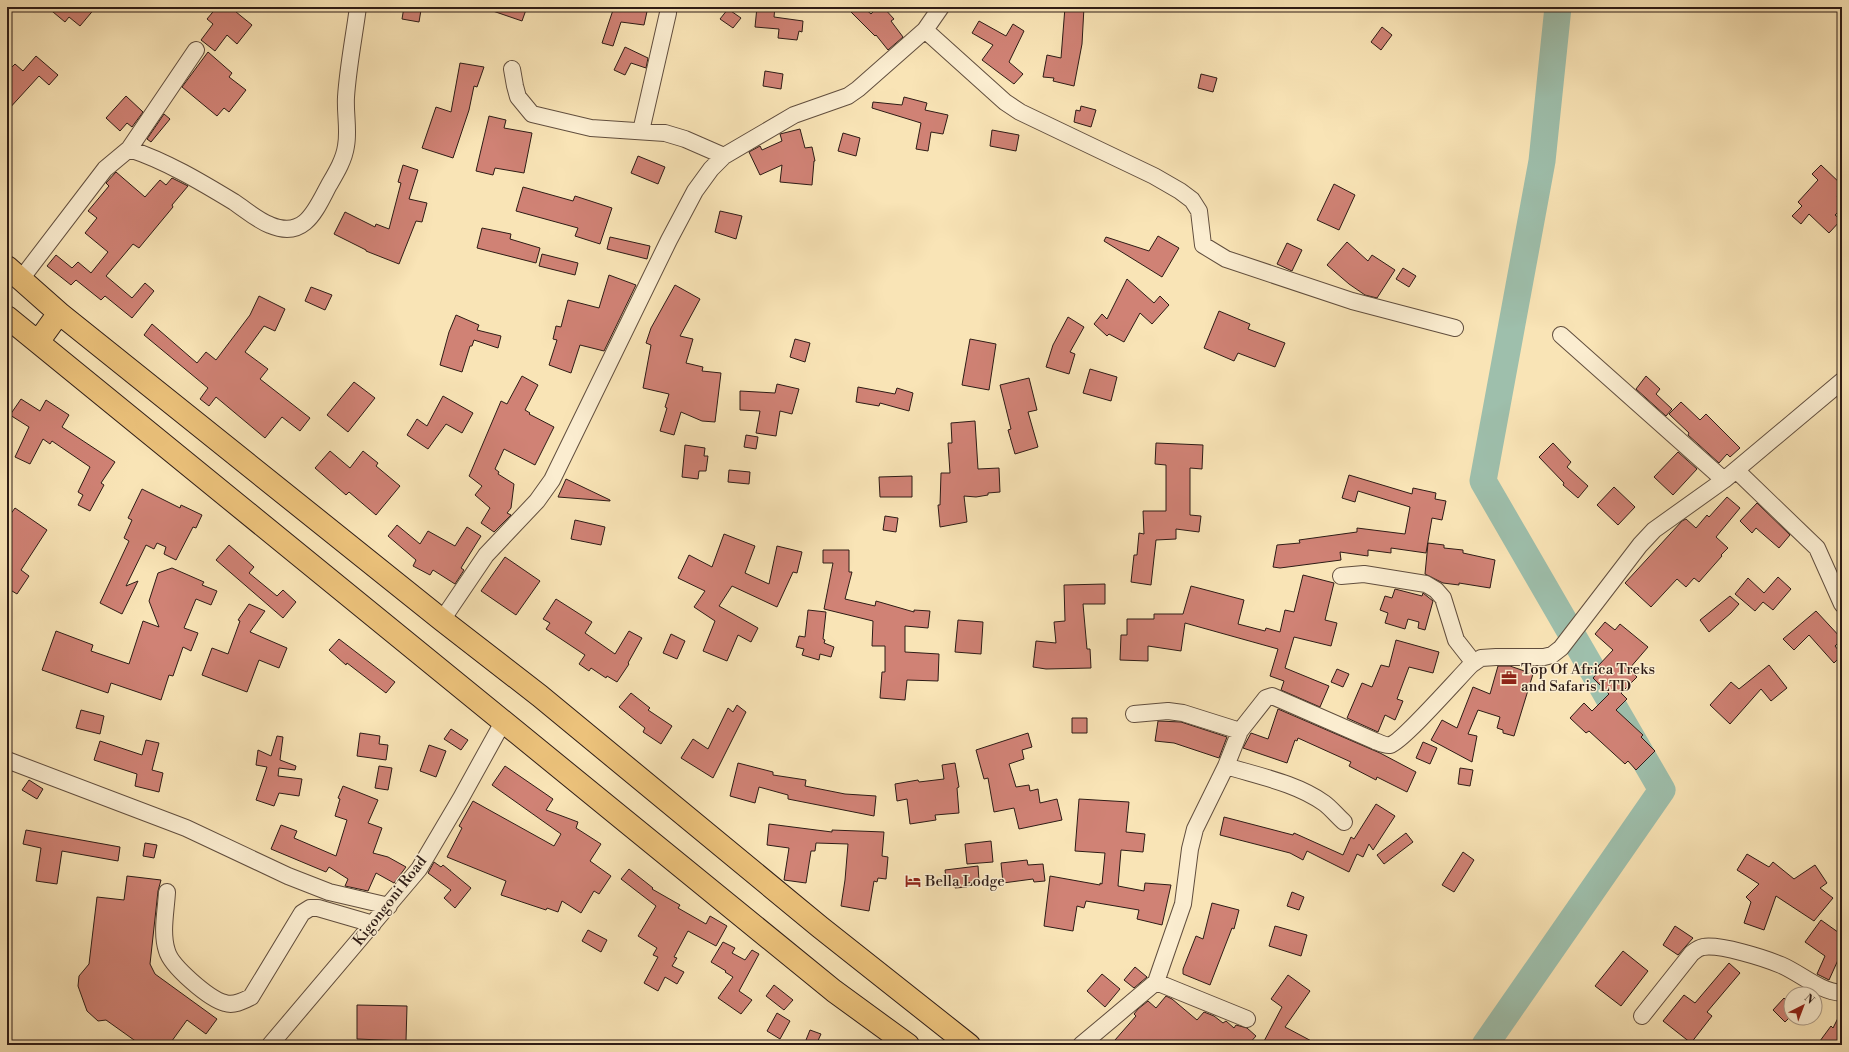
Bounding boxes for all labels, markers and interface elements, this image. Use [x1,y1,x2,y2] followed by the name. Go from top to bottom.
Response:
[1521,660,1655,696] place label: Top Of Africa Treks and Safaris LTD
[1500,669,1518,687] office icon: Top Of Africa Treks and Safaris LTD
[349,852,431,950] street label: Kigongoni Road
[904,872,922,890] hotel icon: Bella Lodge
[924,872,1005,891] place label: Bella Lodge
[1783,986,1823,1026] north arrow
[1801,991,1817,1008] text: N

